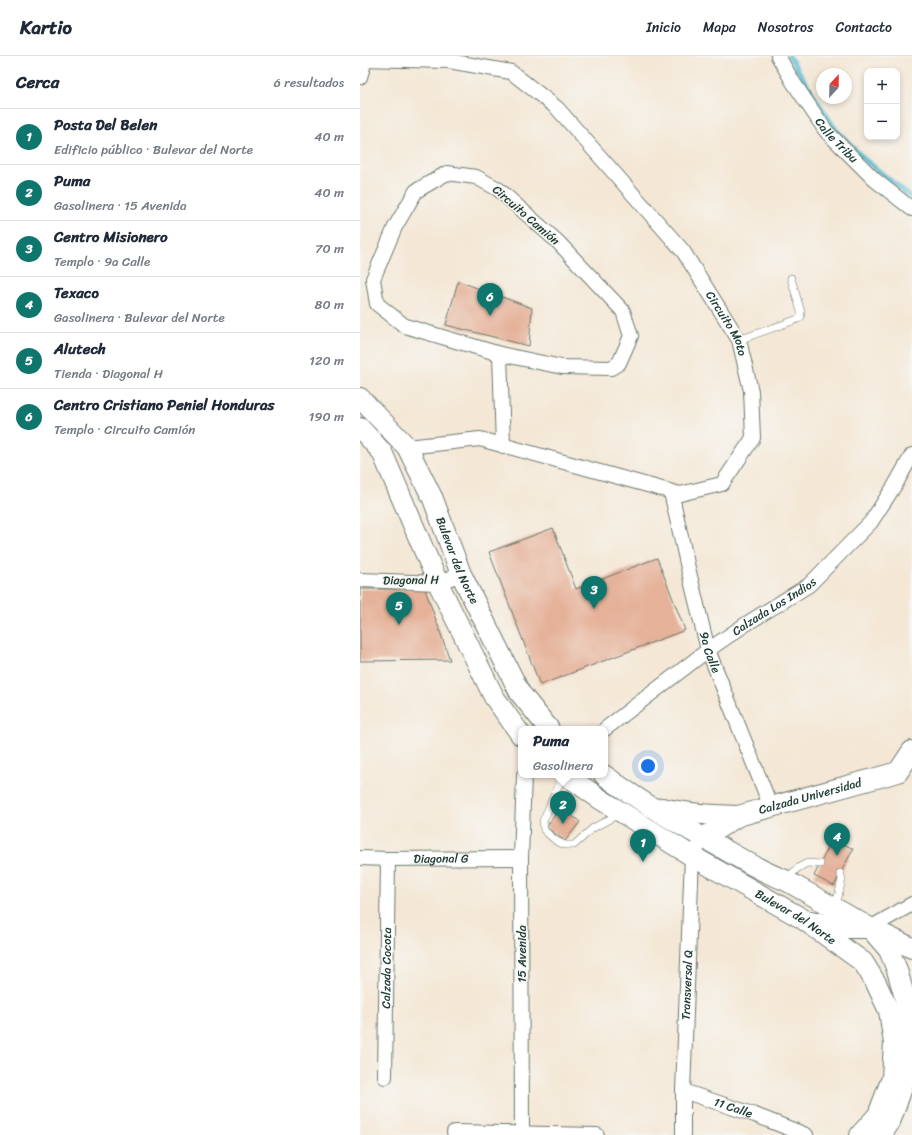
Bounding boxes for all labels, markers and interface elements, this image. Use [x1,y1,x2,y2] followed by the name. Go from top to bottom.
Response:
[20,11,72,44] text: Kartio
[646,15,681,40] text: Inicio
[703,15,736,40] text: Mapa
[758,15,813,40] text: Nosotros
[835,15,892,40] text: Contacto
[16,67,59,97] text: Cerca
[816,68,852,104] north arrow
[864,68,900,140] map controls
[864,68,900,104] button: +
[274,71,344,94] text: 6 resultados
[864,104,900,140] button: −
[54,112,157,138] text: Posta Del Belen
[809,113,864,169] street label: Calle Tribu
[26,125,32,148] text: 1
[314,125,344,148] text: 40 m
[54,138,253,161] text: Edificio público · Bulevar del Norte
[54,168,90,194] text: Puma
[487,179,565,251] street label: Circuito Camión
[25,181,33,204] text: 2
[314,181,344,204] text: 40 m
[54,194,186,217] text: Gasolinera · 15 Avenida
[54,224,168,250] text: Centro Misionero
[25,237,33,260] text: 3
[315,237,344,260] text: 70 m
[54,250,150,273] text: Templo · 9a Calle
[54,280,99,306] text: Texaco
[477,283,503,316] pin: 6
[700,286,753,358] street label: Circuito Moto
[25,293,33,316] text: 4
[315,293,344,316] text: 80 m
[54,306,225,329] text: Gasolinera · Bulevar del Norte
[54,336,106,362] text: Alutech
[25,349,33,372] text: 5
[309,349,344,372] text: 120 m
[54,362,163,385] text: Tienda · Diagonal H
[54,392,274,418] text: Centro Cristiano Peniel Honduras
[25,405,33,428] text: 6
[309,405,344,428] text: 190 m
[54,418,195,441] text: Templo · Circuito Camión
[430,514,485,608] street label: Bulevar del Norte
[383,569,440,591] street label: Diagonal H
[727,572,822,642] street label: Calzada Los Indios
[581,576,607,609] pin: 3
[386,592,412,625] pin: 5
[693,629,727,677] street label: 9a Calle
[518,726,608,778] popup
[533,728,569,754] text: Puma
[533,754,593,777] text: Gasolinera
[638,756,658,776] your location
[756,771,865,821] street label: Calzada Universidad
[550,791,576,824] pin: 2
[824,823,850,856] pin: 4
[630,829,656,862] pin: 1
[413,847,469,870] street label: Diagonal G
[751,883,841,951] street label: Bulevar del Norte
[511,925,533,983] street label: 15 Avenida
[375,927,398,1009] street label: Calzada Cocota
[675,950,699,1020] street label: Transversal Q
[711,1091,756,1125] street label: 11 Calle

